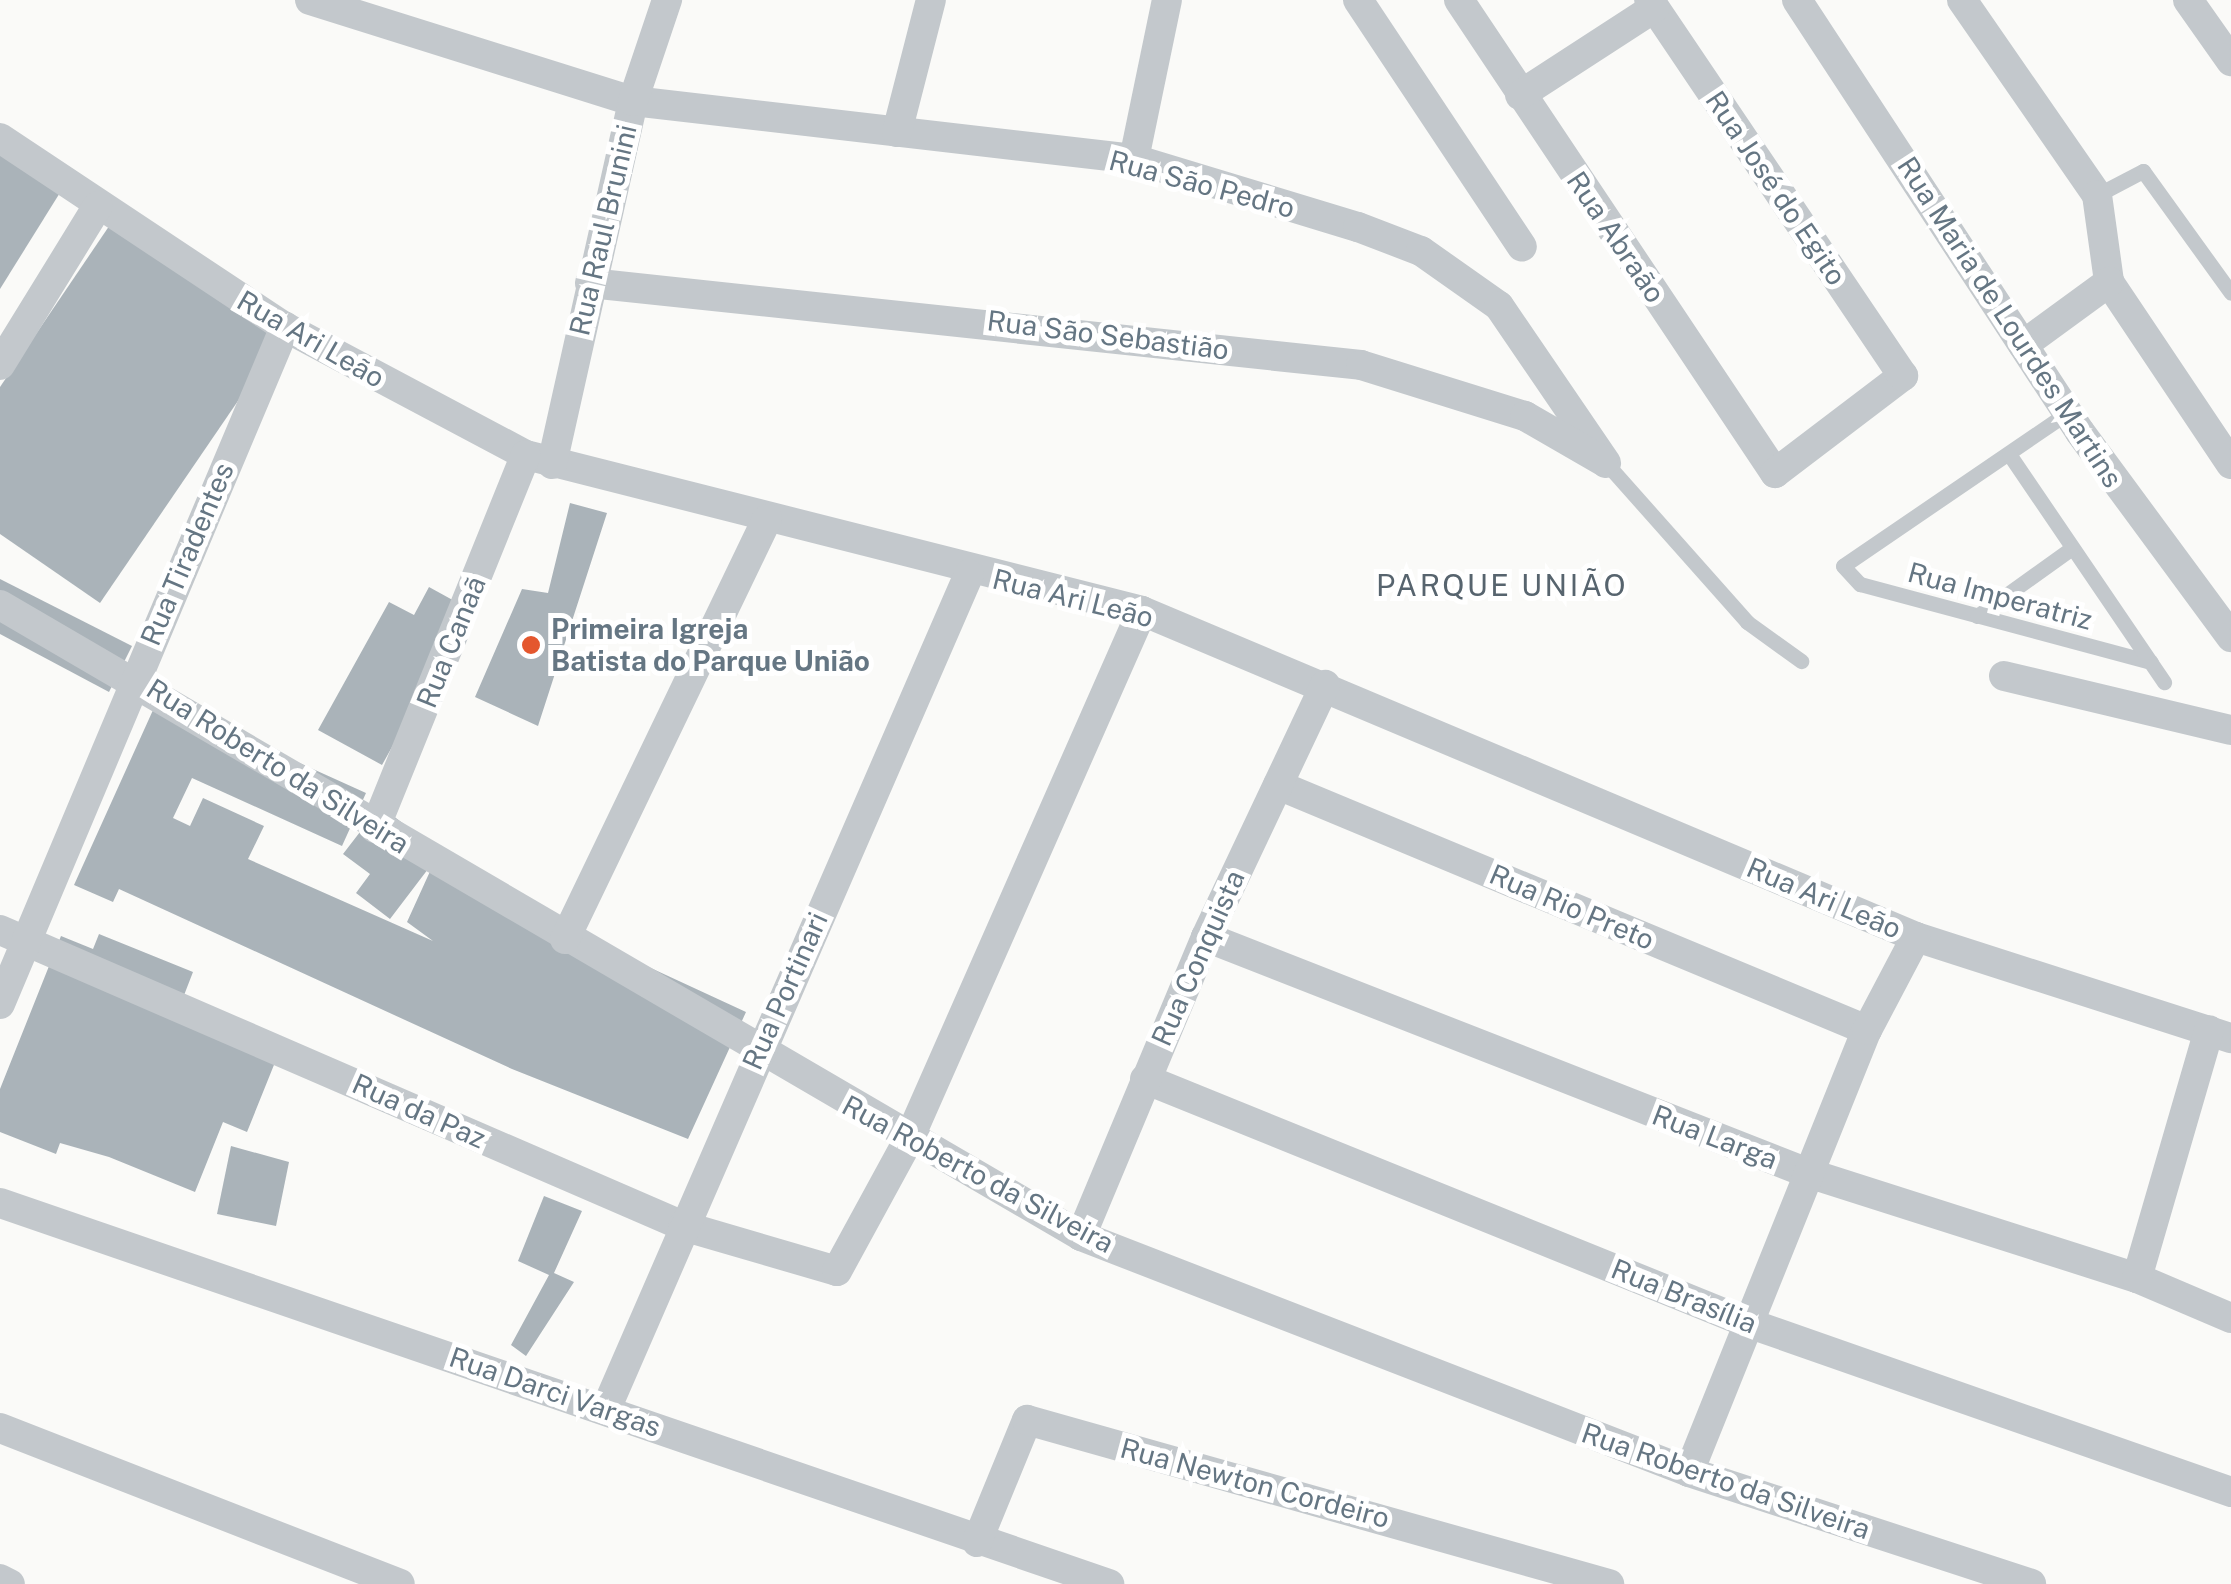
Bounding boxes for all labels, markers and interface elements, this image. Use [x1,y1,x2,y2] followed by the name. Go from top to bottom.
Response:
[1698,84,1854,292] street label: Rua José do Egito
[562,121,644,339] street label: Rua Raul Brunini
[1105,143,1299,225] street label: Rua São Pedro
[1890,150,2130,494] street label: Rua Maria de Lourdes Martins
[1560,165,1672,309] street label: Rua Abraão
[231,283,391,395] street label: Rua Ari Leão
[985,303,1231,367] street label: Rua São Sebastião
[133,457,241,651] street label: Rua Tiradentes
[1904,555,2096,637] street label: Rua Imperatriz
[989,562,1157,634] street label: Rua Ari Leão
[1376,567,1628,603] district label: PARQUE UNIÃO
[409,571,493,713] street label: Rua Canaã
[551,612,870,678] place label: Primeira Igreja Batista do Parque União
[520,634,542,656] marker: Primeira Igreja Batista do Parque União
[140,671,416,861] street label: Rua Roberto da Silveira
[1742,850,1906,946] street label: Rua Ari Leão
[1485,857,1659,957] street label: Rua Rio Preto
[1144,865,1252,1051] street label: Rua Conquista
[735,907,835,1075] street label: Rua Portinari
[347,1067,491,1155] street label: Rua da Paz
[836,1088,1120,1260] street label: Rua Roberto da Silveira
[1648,1098,1782,1176] street label: Rua Larga
[1606,1252,1762,1340] street label: Rua Brasília
[445,1340,665,1444] street label: Rua Darci Vargas
[1577,1416,1875,1546] street label: Rua Roberto da Silveira
[1117,1431,1393,1535] street label: Rua Newton Cordeiro

